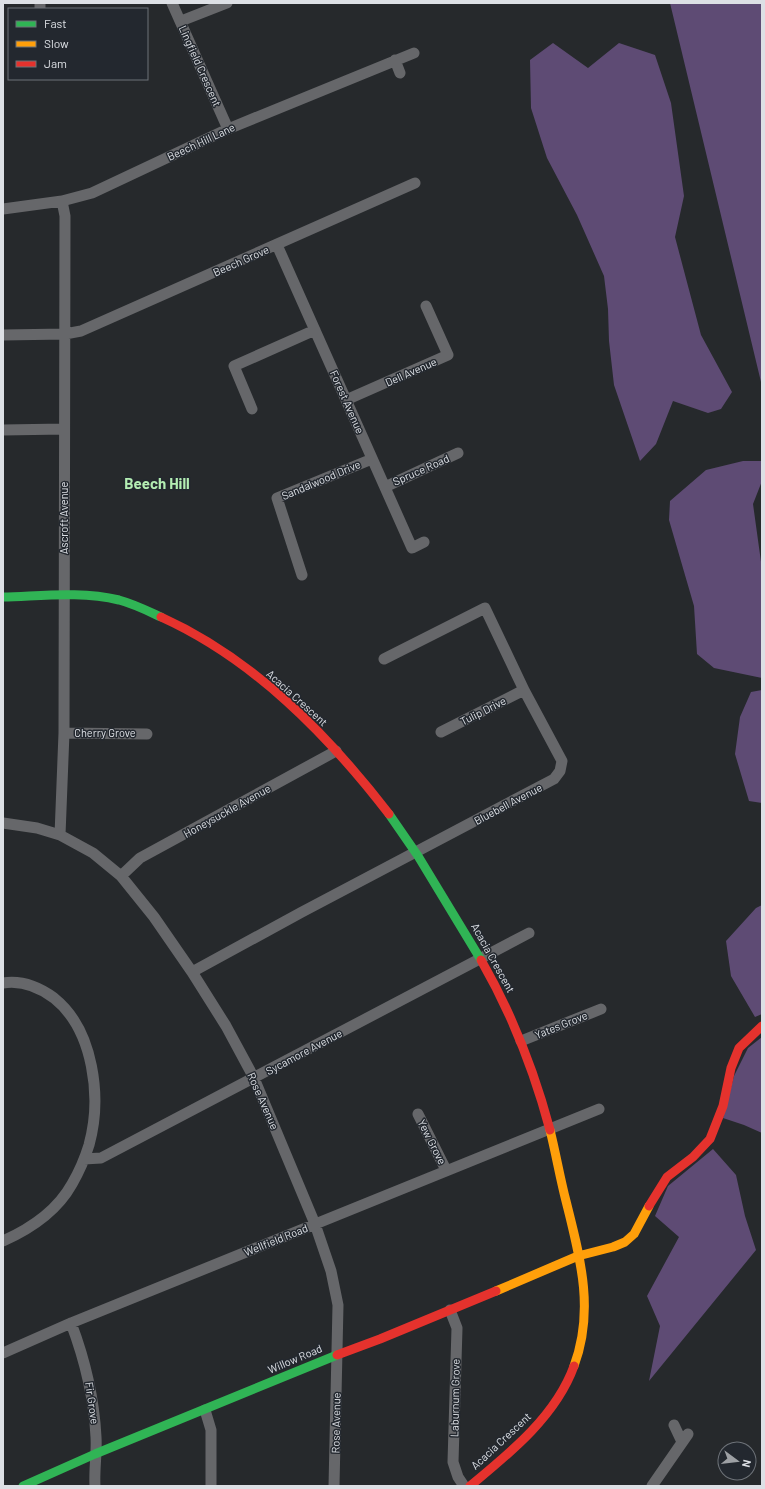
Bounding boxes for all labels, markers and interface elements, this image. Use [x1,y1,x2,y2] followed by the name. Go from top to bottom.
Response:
[8,8,148,80] legend
[44,16,67,30] text: Fast
[177,23,224,108] street label: Lingfield Crescent
[44,36,69,50] text: Slow
[44,56,67,70] text: Jam
[165,120,237,163] street label: Beech Hill Lane
[211,242,271,279] street label: Beech Grove
[383,354,439,389] street label: Dell Avenue
[328,368,367,436] street label: Forest Avenue
[391,451,451,488] street label: Spruce Road
[279,457,362,502] street label: Sandalwood Drive
[124,474,190,492] district label: Beech Hill
[57,482,70,554] street label: Ascroft Avenue
[264,667,330,728] street label: Acacia Crescent
[458,693,508,728] street label: Tulip Drive
[74,726,136,739] street label: Cherry Grove
[472,780,544,827] street label: Bluebell Avenue
[181,781,273,840] street label: Honeysuckle Avenue
[469,921,518,995] street label: Acacia Crescent
[533,1008,589,1041] street label: Yates Grove
[263,1026,344,1077] street label: Sycamore Avenue
[245,1070,282,1131] street label: Rose Avenue
[416,1117,449,1167] street label: Yew Grove
[242,1221,310,1258] street label: Wellfield Road
[266,1341,324,1376] street label: Willow Road
[447,1359,462,1437] street label: Laburnum Grove
[83,1381,102,1425] street label: Fir Grove
[328,1392,343,1454] street label: Rose Avenue
[468,1409,533,1472] street label: Acacia Crescent
[717,1441,757,1481] north arrow
[740,1458,754,1469] text: N

